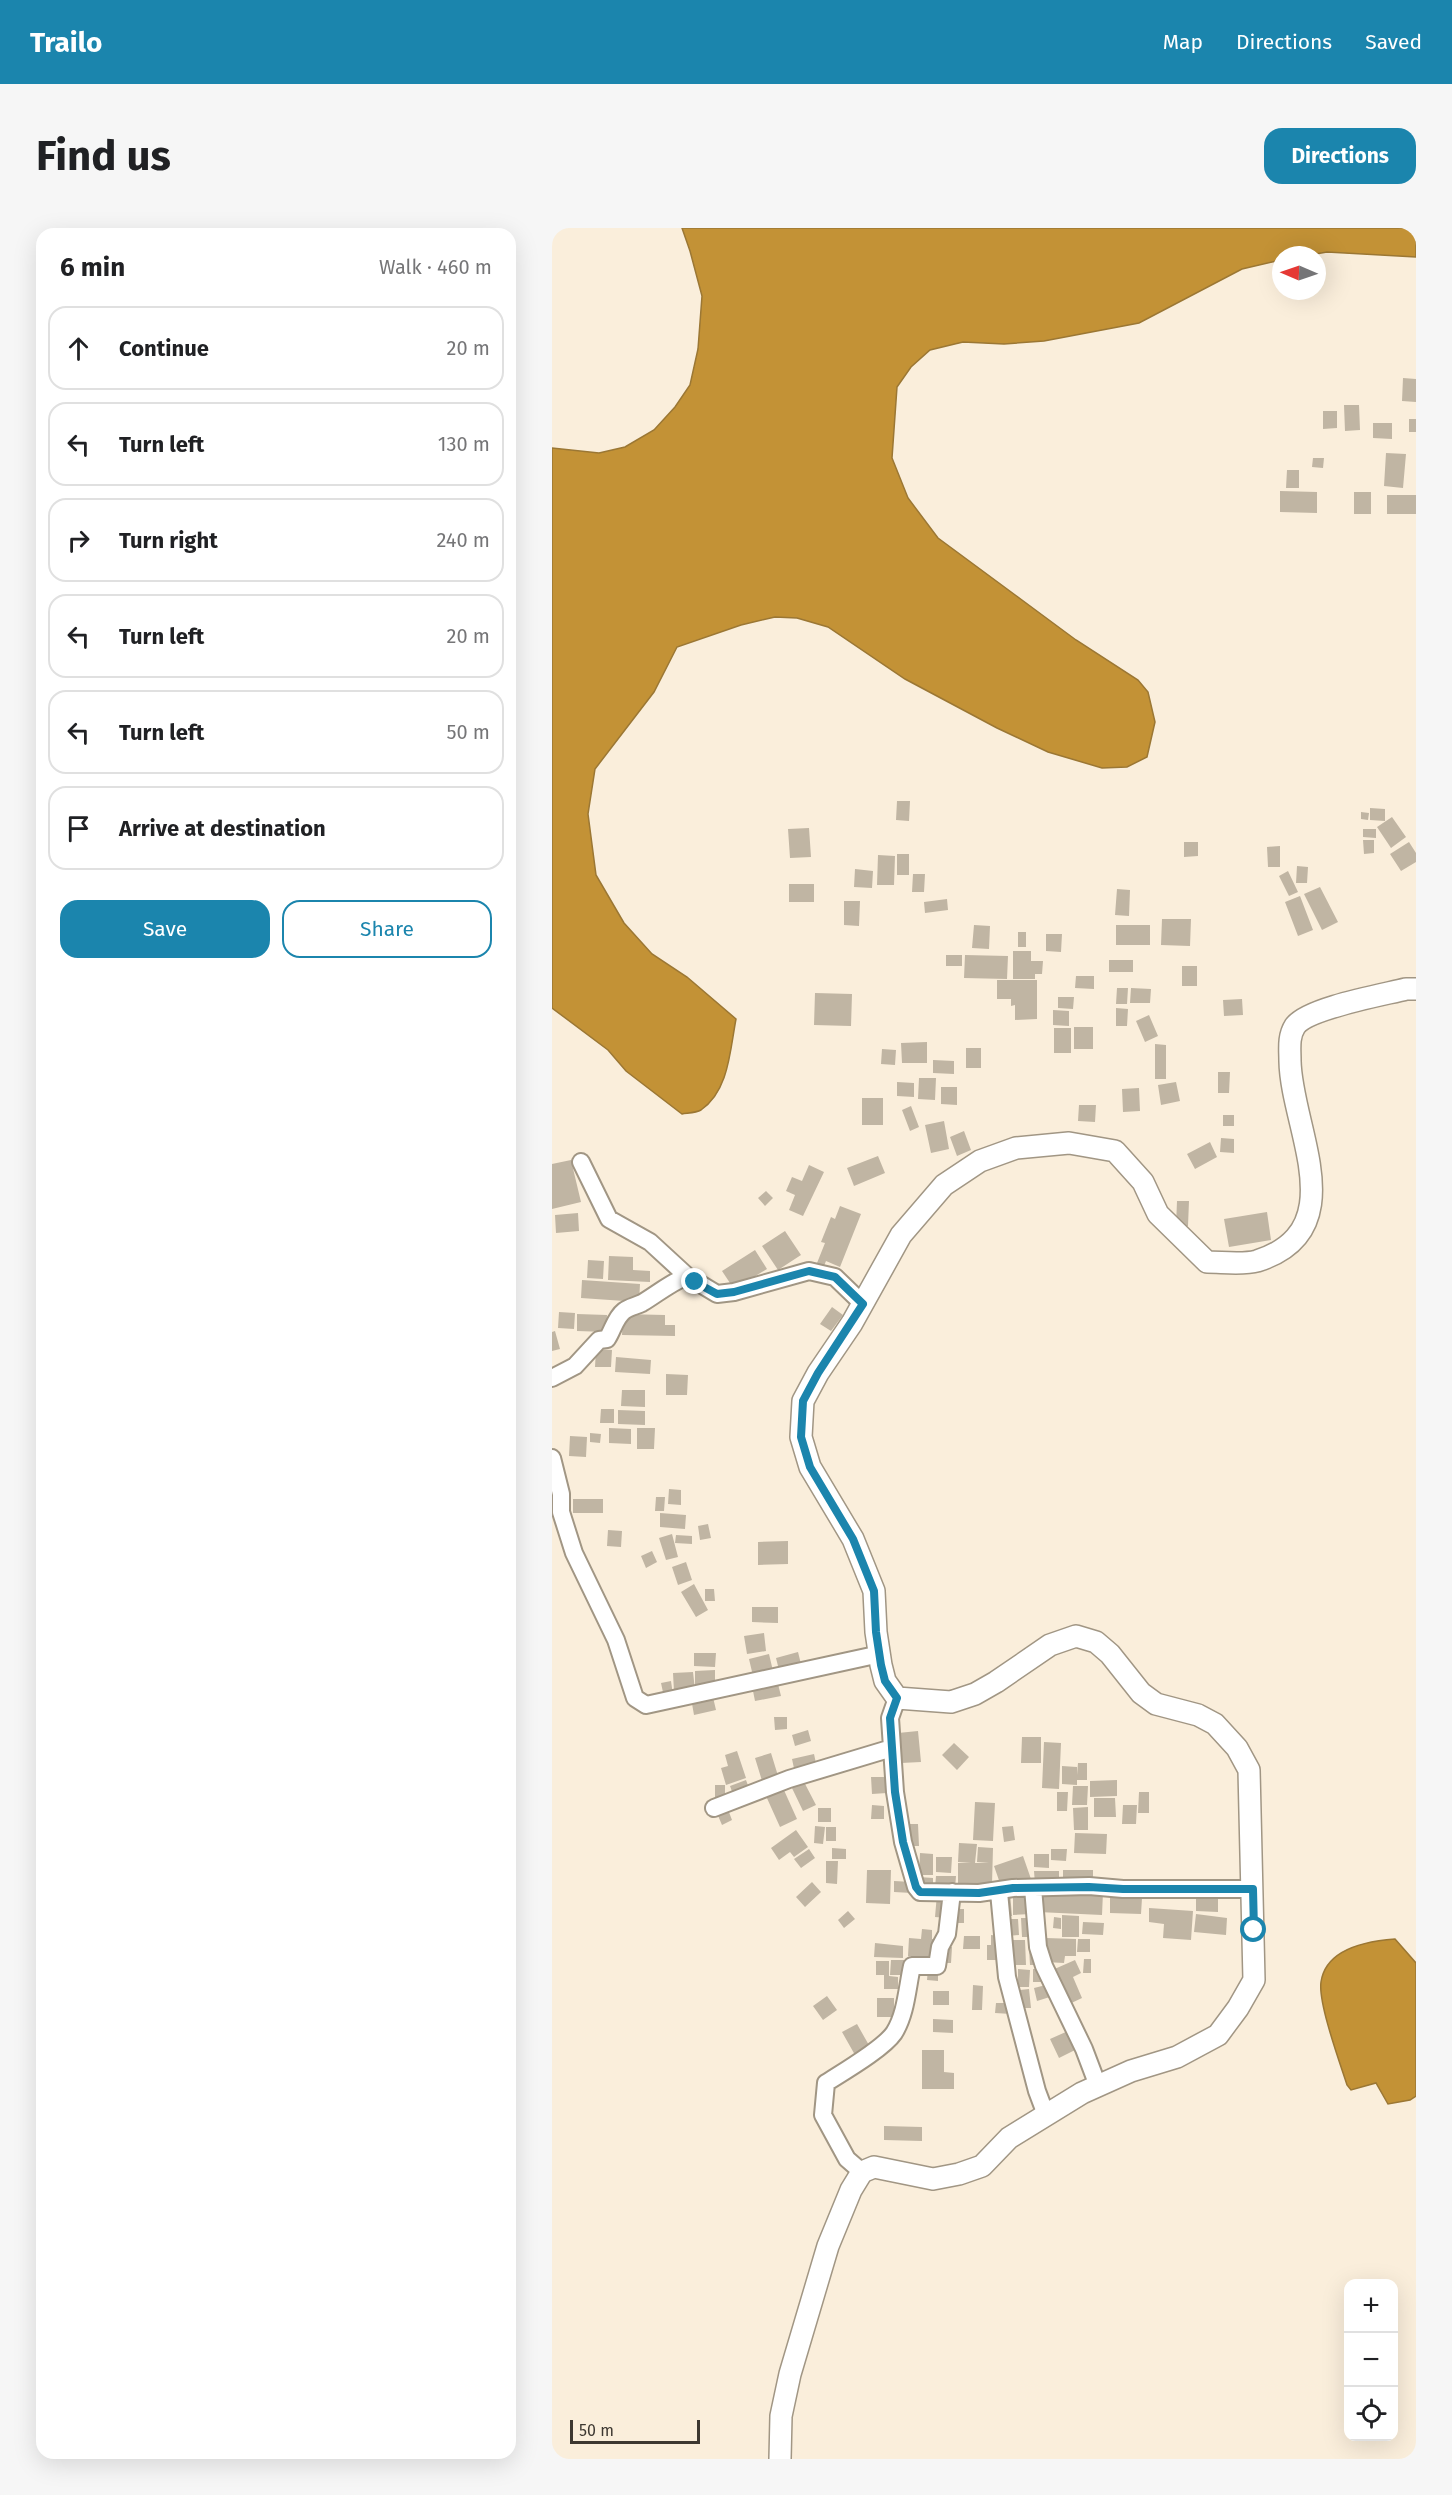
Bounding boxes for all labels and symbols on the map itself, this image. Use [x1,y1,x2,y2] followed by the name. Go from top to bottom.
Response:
[1272,246,1326,300] north arrow
[681,1268,707,1294] route end
[1240,1916,1266,1942] route start
[570,2417,700,2444] scale bar

